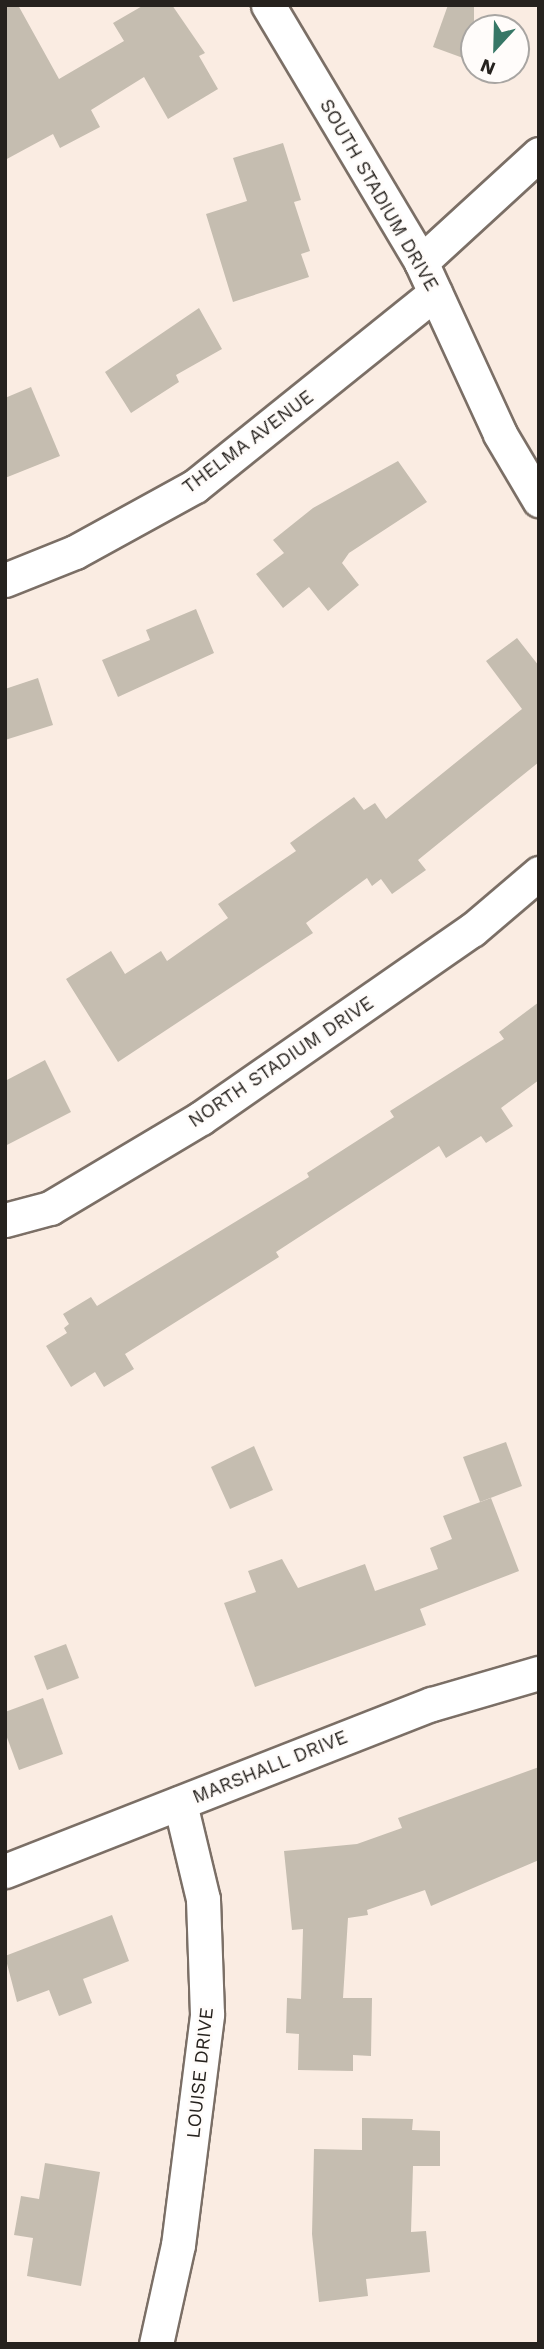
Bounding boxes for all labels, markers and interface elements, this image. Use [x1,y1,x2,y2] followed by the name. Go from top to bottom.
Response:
[460,14,530,84] north arrow
[477,54,499,80] text: N
[315,95,443,295] street label: SOUTH STADIUM DRIVE
[177,385,319,499] street label: THELMA AVENUE
[184,992,378,1132] street label: NORTH STADIUM DRIVE
[189,1725,351,1809] street label: MARSHALL DRIVE
[182,2006,218,2140] street label: LOUISE DRIVE

